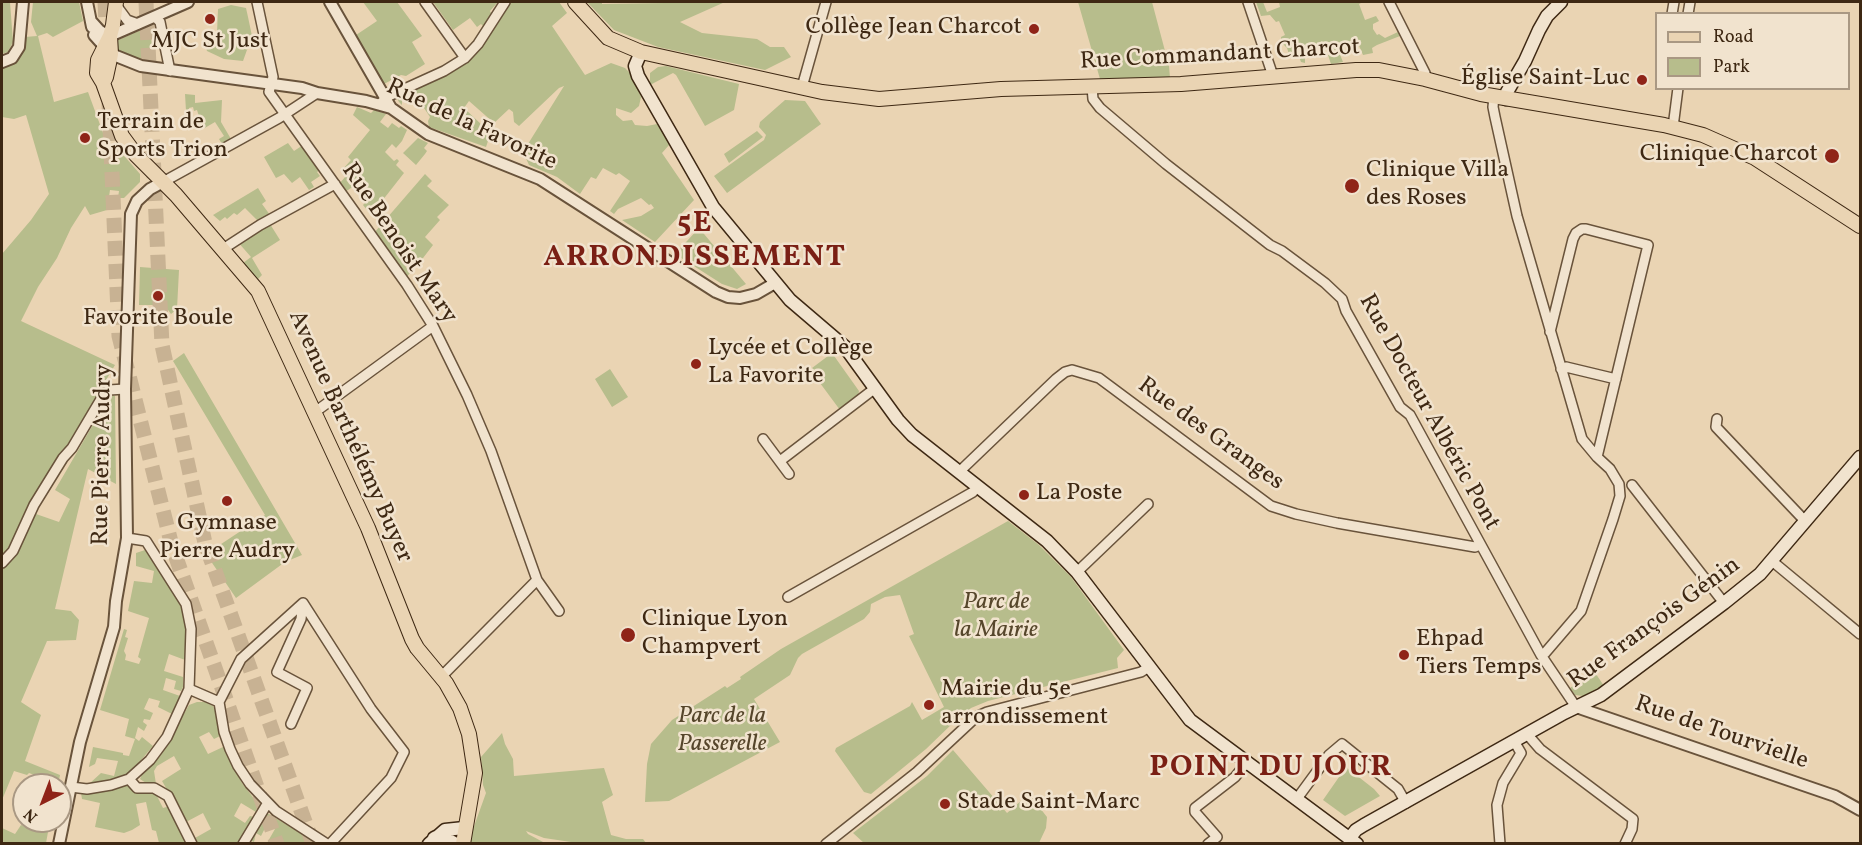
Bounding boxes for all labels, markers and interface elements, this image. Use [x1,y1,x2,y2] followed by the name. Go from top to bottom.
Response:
[203,12,217,26] marker: MJC St Just
[1655,12,1850,90] legend
[805,15,1022,43] place label: Collège Jean Charcot
[1027,22,1041,36] marker: Collège Jean Charcot
[1713,25,1754,50] text: Road
[151,29,269,57] place label: MJC St Just
[1079,34,1361,78] street label: Rue Commandant Charcot
[1713,55,1750,80] text: Park
[1461,66,1630,94] place label: Église Saint-Luc
[1635,73,1649,87] marker: Église Saint-Luc
[381,74,561,178] street label: Rue de la Favorite
[97,110,228,166] place label: Terrain de Sports Trion
[78,131,92,145] marker: Terrain de Sports Trion
[1640,142,1818,170] place label: Clinique Charcot
[1823,147,1841,165] marker: Clinique Charcot
[334,158,462,330] street label: Rue Benoist Mary
[1366,158,1509,214] place label: Clinique Villa des Roses
[1343,177,1361,195] marker: Clinique Villa des Roses
[543,207,847,278] district label: 5E ARRONDISSEMENT
[151,289,165,303] marker: Favorite Boule
[1351,290,1505,536] street label: Rue Docteur Albéric Pont
[83,306,233,334] place label: Favorite Boule
[280,306,418,568] street label: Avenue Barthélémy Buyer
[708,336,873,392] place label: Lycée et Collège La Favorite
[689,357,703,371] marker: Lycée et Collège La Favorite
[88,364,120,546] street label: Rue Pierre Audry
[1131,372,1289,498] street label: Rue des Granges
[1036,481,1122,509] place label: La Poste
[1017,488,1031,502] marker: La Poste
[220,494,234,508] marker: Gymnase Pierre Audry
[159,511,295,567] place label: Gymnase Pierre Audry
[1563,552,1747,696] street label: Rue François Génin
[954,590,1038,646] park label: Parc de la Mairie
[642,607,788,663] place label: Clinique Lyon Champvert
[619,626,637,644] marker: Clinique Lyon Champvert
[1416,627,1542,683] place label: Ehpad Tiers Temps
[1397,648,1411,662] marker: Ehpad Tiers Temps
[941,677,1108,733] place label: Mairie du 5e arrondissement
[1630,691,1812,777] street label: Rue de Tourvielle
[922,698,936,712] marker: Mairie du 5e arrondissement
[678,704,766,760] park label: Parc de la Passerelle
[1149,751,1393,787] district label: POINT DU JOUR
[12,773,72,833] north arrow
[957,790,1140,818] place label: Stade Saint-Marc
[938,797,952,811] marker: Stade Saint-Marc
[20,803,43,827] text: N

